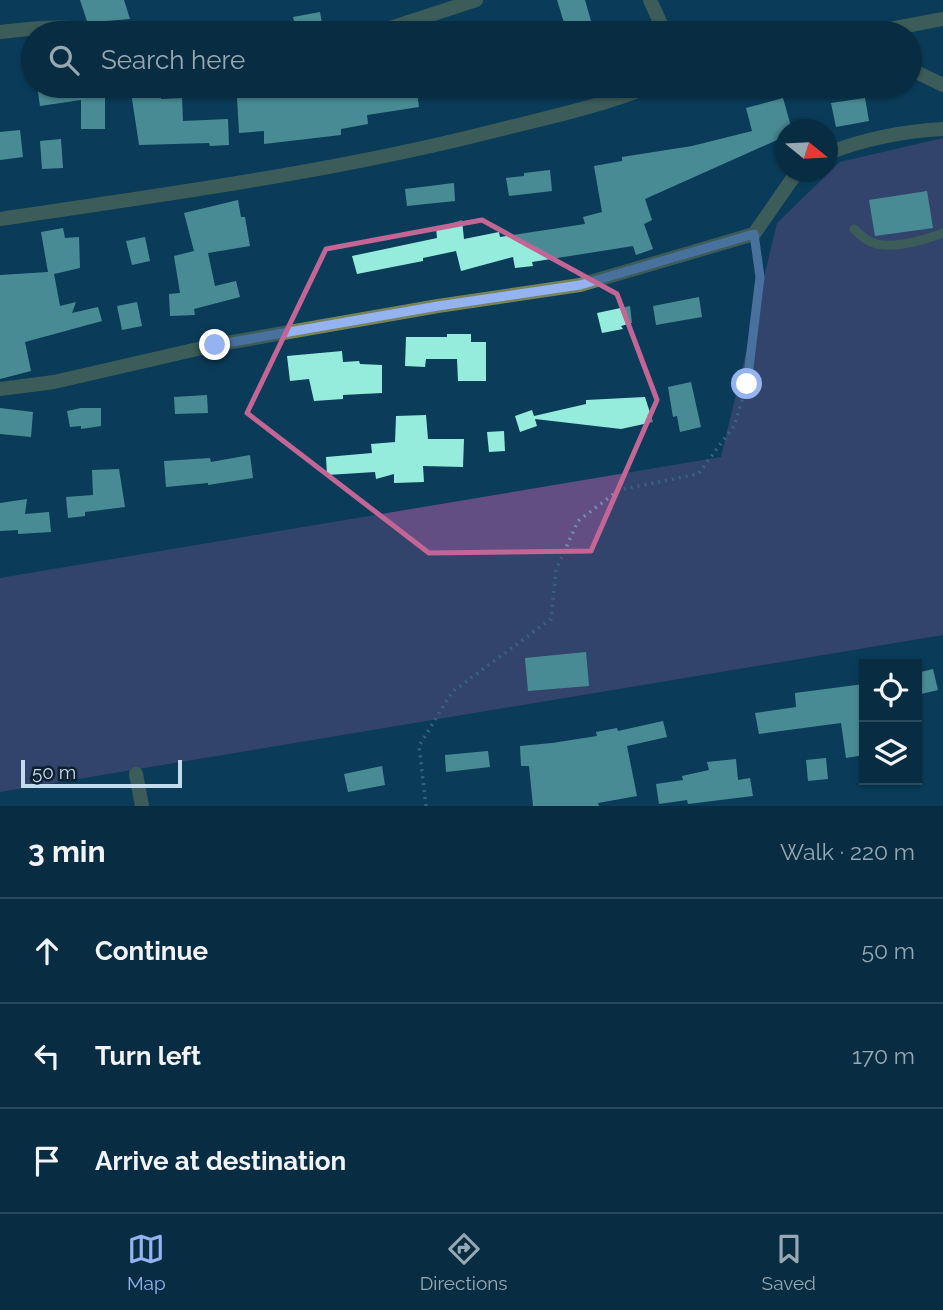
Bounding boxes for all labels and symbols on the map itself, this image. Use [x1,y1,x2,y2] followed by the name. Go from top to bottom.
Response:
[775,119,838,182] north arrow
[199,329,230,360] route end
[731,368,762,399] route start
[21,757,182,789] scale bar

